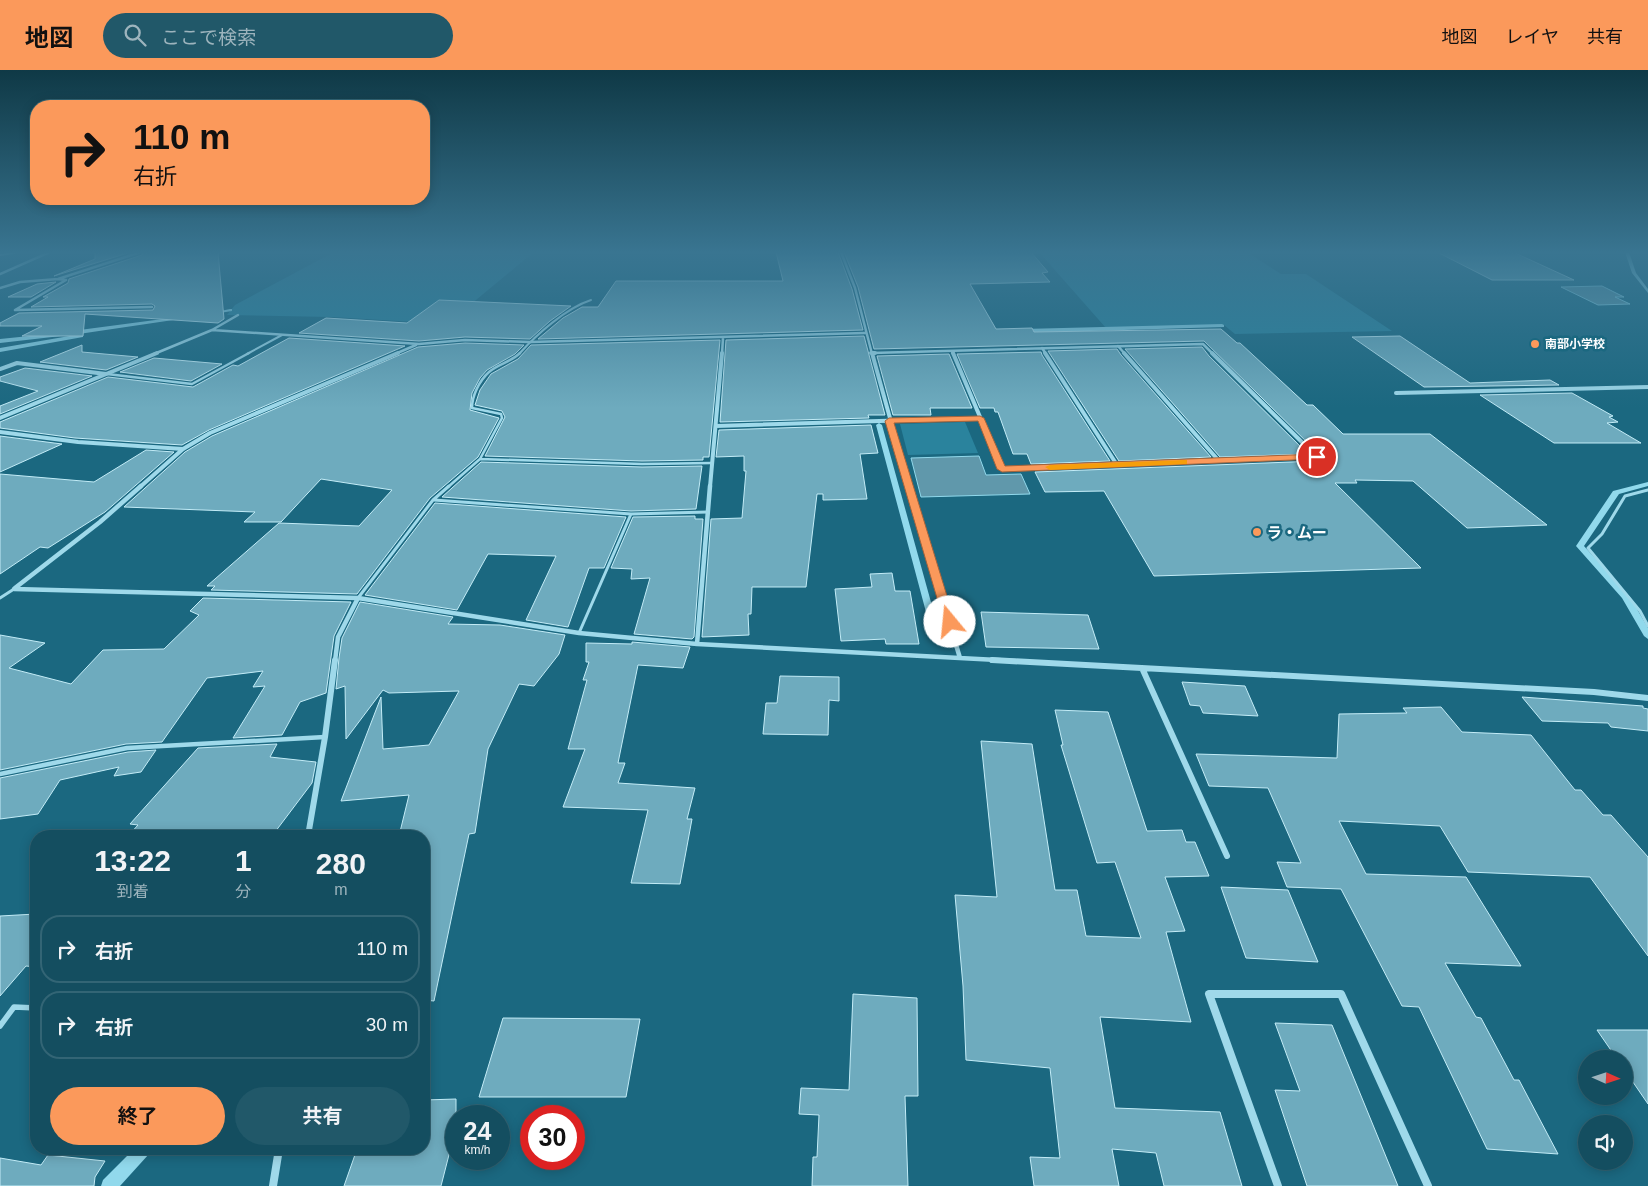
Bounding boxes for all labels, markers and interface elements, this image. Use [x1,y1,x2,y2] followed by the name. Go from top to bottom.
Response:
[103,13,453,58] search box
[121,21,149,49] icon: search
[25,24,73,51] text: 地図
[161,27,256,48] text: ここで検索
[1442,27,1478,47] text: 地図
[1506,27,1559,47] text: レイヤ
[1587,27,1623,47] text: 共有
[133,117,230,156] text: 110 m
[50,120,115,185] icon: right
[133,164,177,189] text: 右折
[1545,337,1605,351] place label: 南部小学校
[1529,338,1541,350] marker: 南部小学校
[1296,436,1338,478] pin
[1303,443,1331,471] icon: arrive
[1267,524,1327,541] place label: ラ・ムー
[1251,526,1263,538] marker: ラ・ムー
[923,595,975,647] position arrow
[94,844,171,877] text: 13:22
[235,844,252,877] text: 1
[316,847,366,880] text: 280
[334,881,347,898] text: m
[116,883,149,900] text: 到着
[235,883,251,900] text: 分
[52,935,80,963] icon: right
[357,938,408,959] text: 110 m
[95,941,133,962] text: 右折
[52,1011,80,1039] icon: right
[366,1014,408,1035] text: 30 m
[95,1017,133,1038] text: 右折
[1578,1050,1632,1105] north arrow
[1578,1050,1633,1170] map controls
[50,1087,225,1145] button: 終了
[235,1087,410,1145] button: 共有
[520,1105,585,1170] speed limit sign: 30
[1578,1115,1633,1170] button: sound
[464,1117,491,1145] text: 24
[464,1143,491,1157] text: km/h

